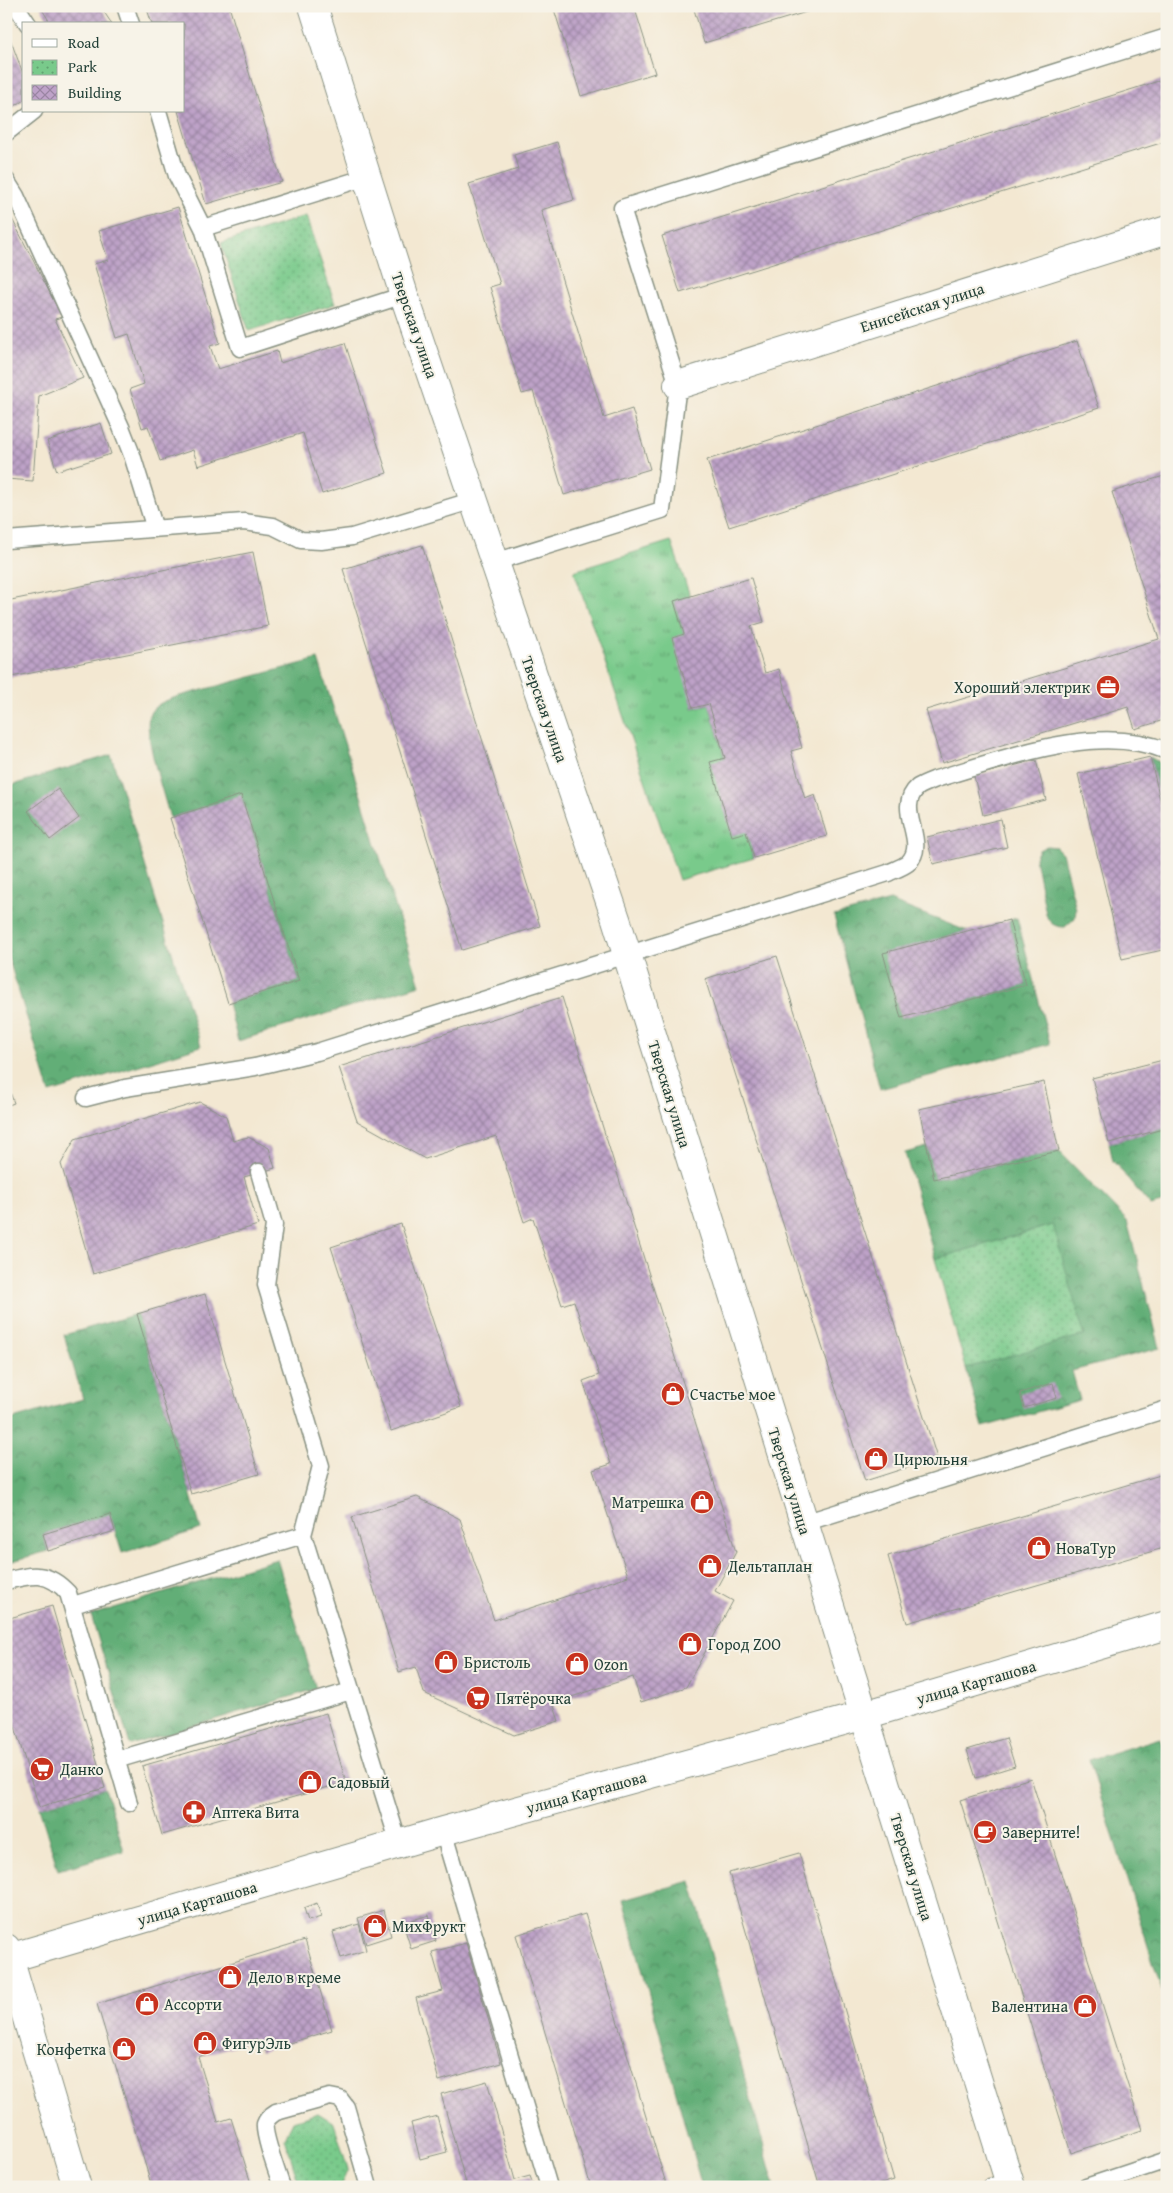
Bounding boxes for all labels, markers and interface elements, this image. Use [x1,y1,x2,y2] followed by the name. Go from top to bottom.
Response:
[22,22,185,112] legend
[68,32,99,53] text: Road
[68,56,97,77] text: Park
[68,82,122,103] text: Building
[386,269,445,382] street label: Тверская улица
[857,276,987,338] street label: Енисейская улица
[516,653,575,766] street label: Тверская улица
[1095,674,1121,700] office icon: Хороший электрик
[954,675,1091,699] place label: Хороший электрик
[642,1038,698,1151] street label: Тверская улица
[660,1381,686,1407] shop icon: Счастье мое
[690,1382,775,1406] place label: Счастье мое
[762,1425,818,1538] street label: Тверская улица
[863,1446,889,1472] shop icon: Цирюльня
[894,1447,968,1471] place label: Цирюльня
[689,1489,715,1515] shop icon: Матрешка
[612,1490,684,1514] place label: Матрешка
[1026,1535,1052,1561] shop icon: НоваТур
[1056,1536,1116,1560] place label: НоваТур
[697,1553,723,1579] shop icon: Дельтаплан
[727,1554,812,1578] place label: Дельтаплан
[677,1631,703,1657] shop icon: Город ZOO
[708,1632,781,1656] place label: Город ZOO
[433,1649,459,1675] shop icon: Бристоль
[464,1650,531,1674] place label: Бристоль
[564,1651,590,1677] shop icon: Ozon
[594,1652,628,1676] place label: Ozon
[912,1653,1039,1711] street label: улица Карташова
[465,1685,491,1711] supermarket icon: Пятёрочка
[496,1686,571,1710] place label: Пятёрочка
[29,1756,55,1782] supermarket icon: Данко
[59,1757,104,1781] place label: Данко
[522,1764,649,1820] street label: улица Карташова
[297,1769,323,1795] shop icon: Садовый
[328,1770,390,1794] place label: Садовый
[181,1799,207,1825] pharmacy icon: Аптека Вита
[212,1800,300,1824] place label: Аптека Вита
[884,1811,940,1924] street label: Тверская улица
[972,1819,998,1845] cafe icon: Заверните!
[1002,1820,1080,1844] place label: Заверните!
[133,1874,260,1932] street label: улица Карташова
[362,1913,388,1939] shop icon: МихФрукт
[392,1914,466,1938] place label: МихФрукт
[217,1964,243,1990] shop icon: Дело в креме
[247,1965,341,1989] place label: Дело в креме
[134,1991,160,2017] shop icon: Ассорти
[164,1992,222,2016] place label: Ассорти
[1072,1993,1098,2019] shop icon: Валентина
[992,1994,1068,2018] place label: Валентина
[192,2030,218,2056] shop icon: ФигурЭль
[222,2031,291,2055] place label: ФигурЭль
[111,2036,137,2062] shop icon: Конфетка
[37,2037,106,2061] place label: Конфетка

